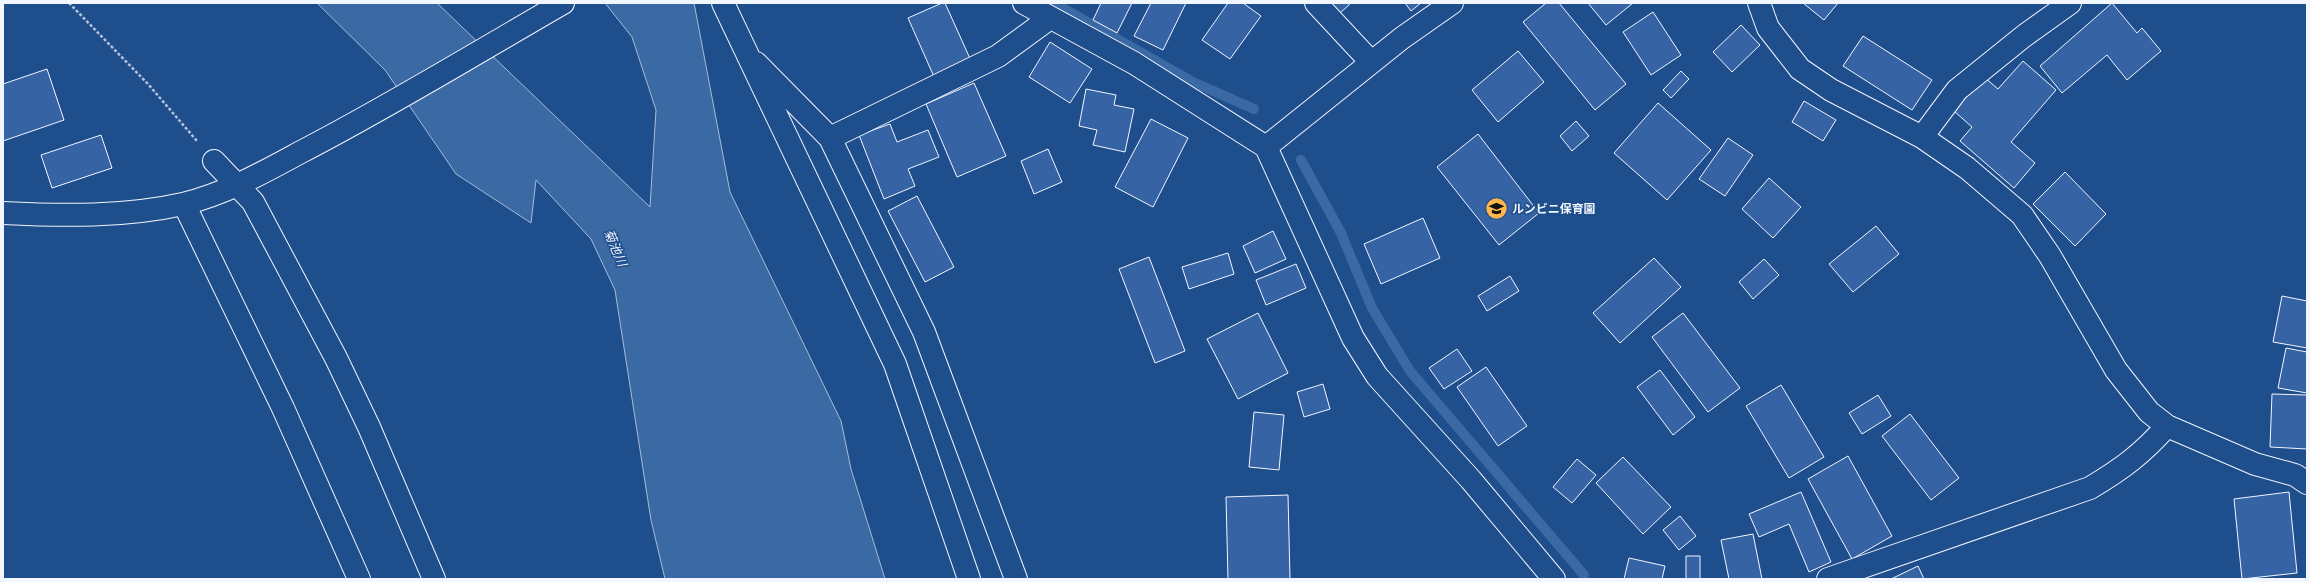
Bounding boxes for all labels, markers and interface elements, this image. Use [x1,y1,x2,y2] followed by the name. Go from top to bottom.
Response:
[1484,196,1510,222] school or university icon: ルンビニ保育園
[1512,202,1596,217] place label: ルンビニ保育園
[600,227,631,271] water label: 菊池川

